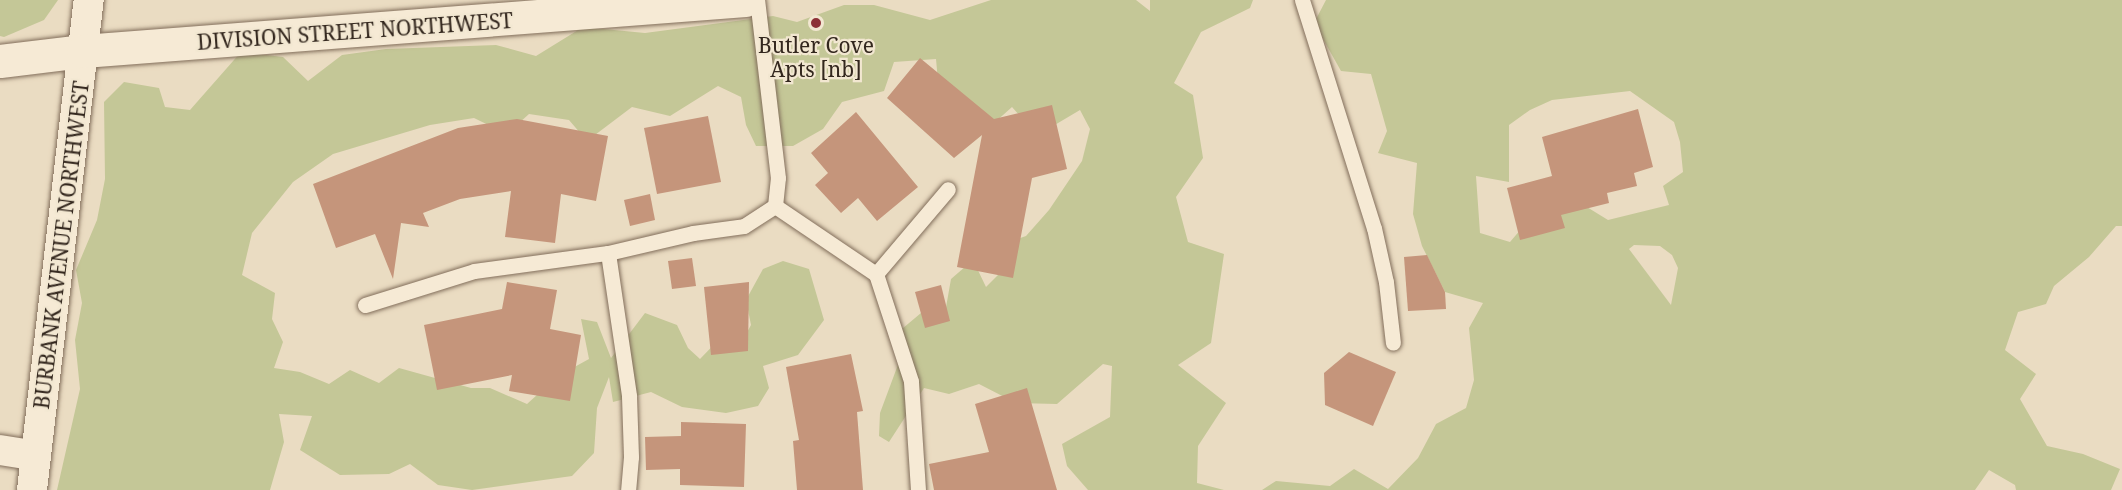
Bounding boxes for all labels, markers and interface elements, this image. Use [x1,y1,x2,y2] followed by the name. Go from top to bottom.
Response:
[196,7,514,55] street label: DIVISION STREET NORTHWEST
[809,16,823,30] marker: Butler Cove Apts [nb]
[758,32,874,82] place label: Butler Cove Apts [nb]
[28,80,94,410] street label: BURBANK AVENUE NORTHWEST

